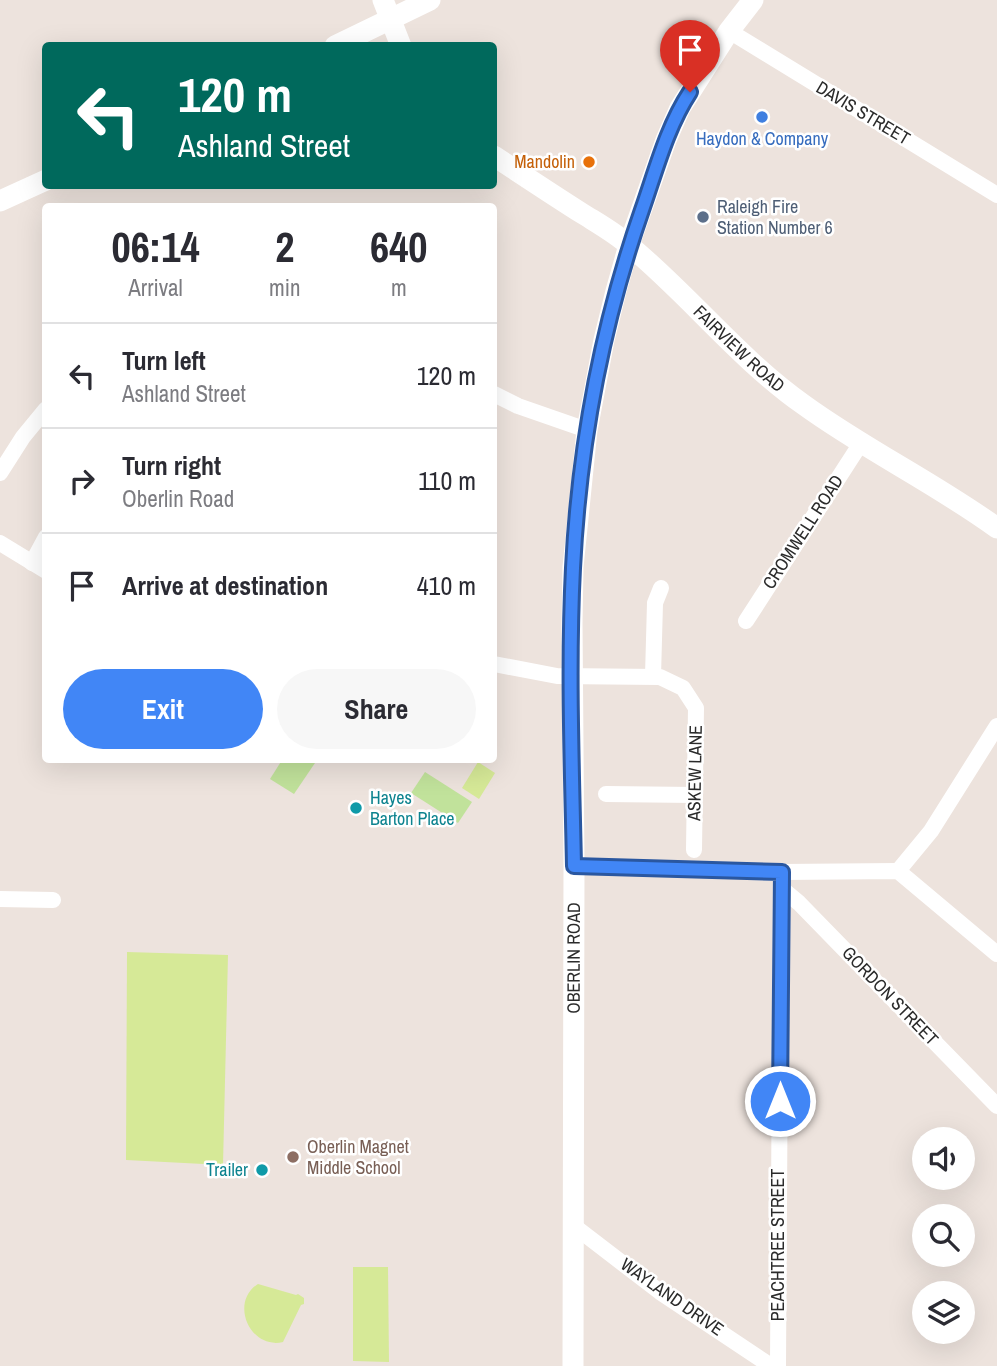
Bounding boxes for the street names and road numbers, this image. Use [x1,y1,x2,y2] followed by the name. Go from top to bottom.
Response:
[812,75,915,150] street label: DAVIS STREET
[688,299,790,398] street label: FAIRVIEW ROAD
[756,470,849,594] street label: CROMWELL ROAD
[681,725,708,822] street label: ASKEW LANE
[561,902,586,1014] street label: OBERLIN ROAD
[837,941,944,1051] street label: GORDON STREET
[765,1169,790,1321] street label: PEACHTREE STREET
[616,1252,729,1341] street label: WAYLAND DRIVE

